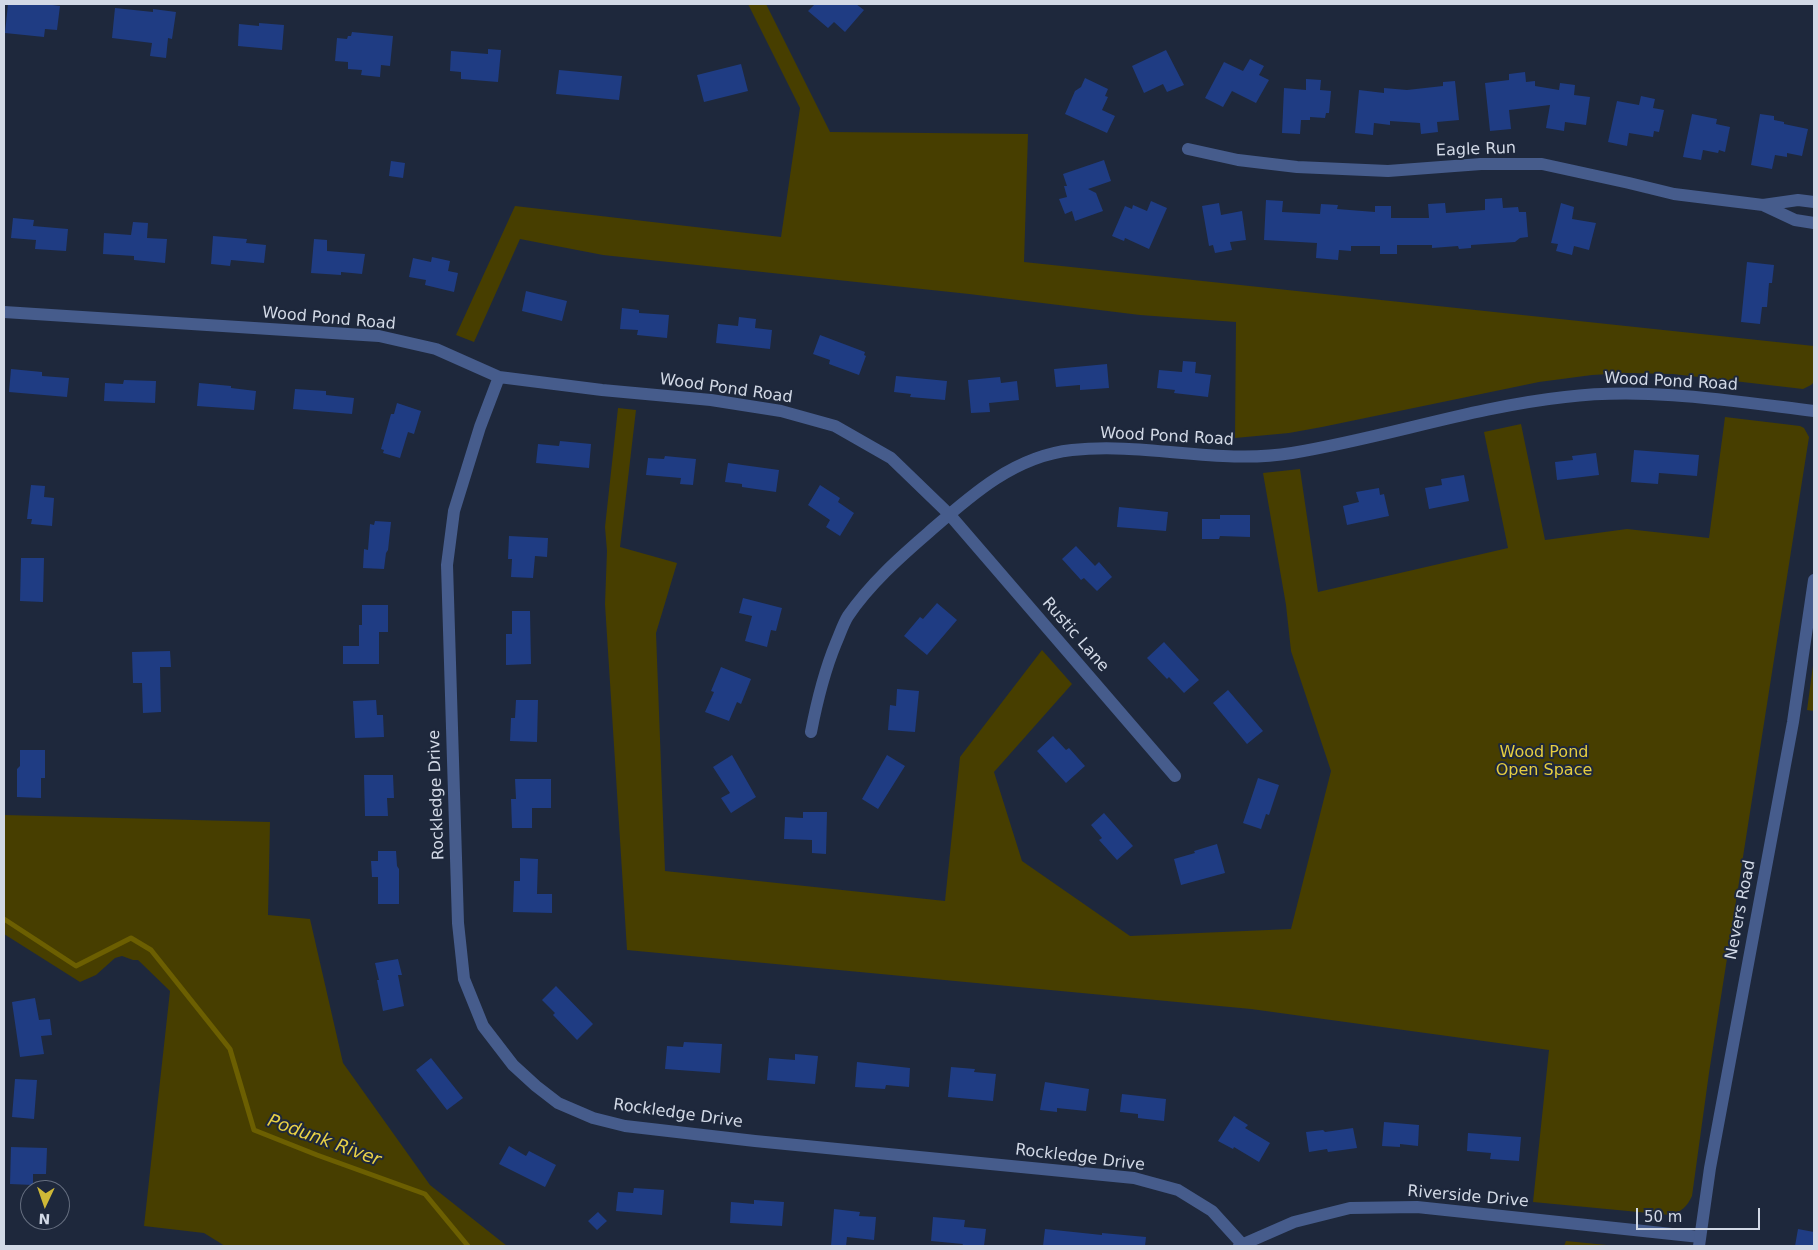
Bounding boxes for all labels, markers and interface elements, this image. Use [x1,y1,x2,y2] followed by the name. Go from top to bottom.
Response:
[1436,139,1516,161] street label: Eagle Run
[261,304,397,334] street label: Wood Pond Road
[1604,369,1738,395] street label: Wood Pond Road
[658,370,794,408] street label: Wood Pond Road
[1100,424,1234,450] street label: Wood Pond Road
[1038,594,1112,676] street label: Rustic Lane
[425,729,449,861] street label: Rockledge Drive
[1496,743,1592,781] park label: Wood Pond Open Space
[1722,858,1760,962] street label: Nevers Road
[612,1095,744,1133] street label: Rockledge Drive
[264,1111,384,1171] water label: Podunk River
[1014,1141,1146,1175] street label: Rockledge Drive
[20,1180,70,1230] north arrow
[1406,1182,1530,1212] street label: Riverside Drive
[1638,1198,1762,1230] scale bar
[1644,1208,1682,1226] text: 50 m
[38,1211,51,1227] text: N

